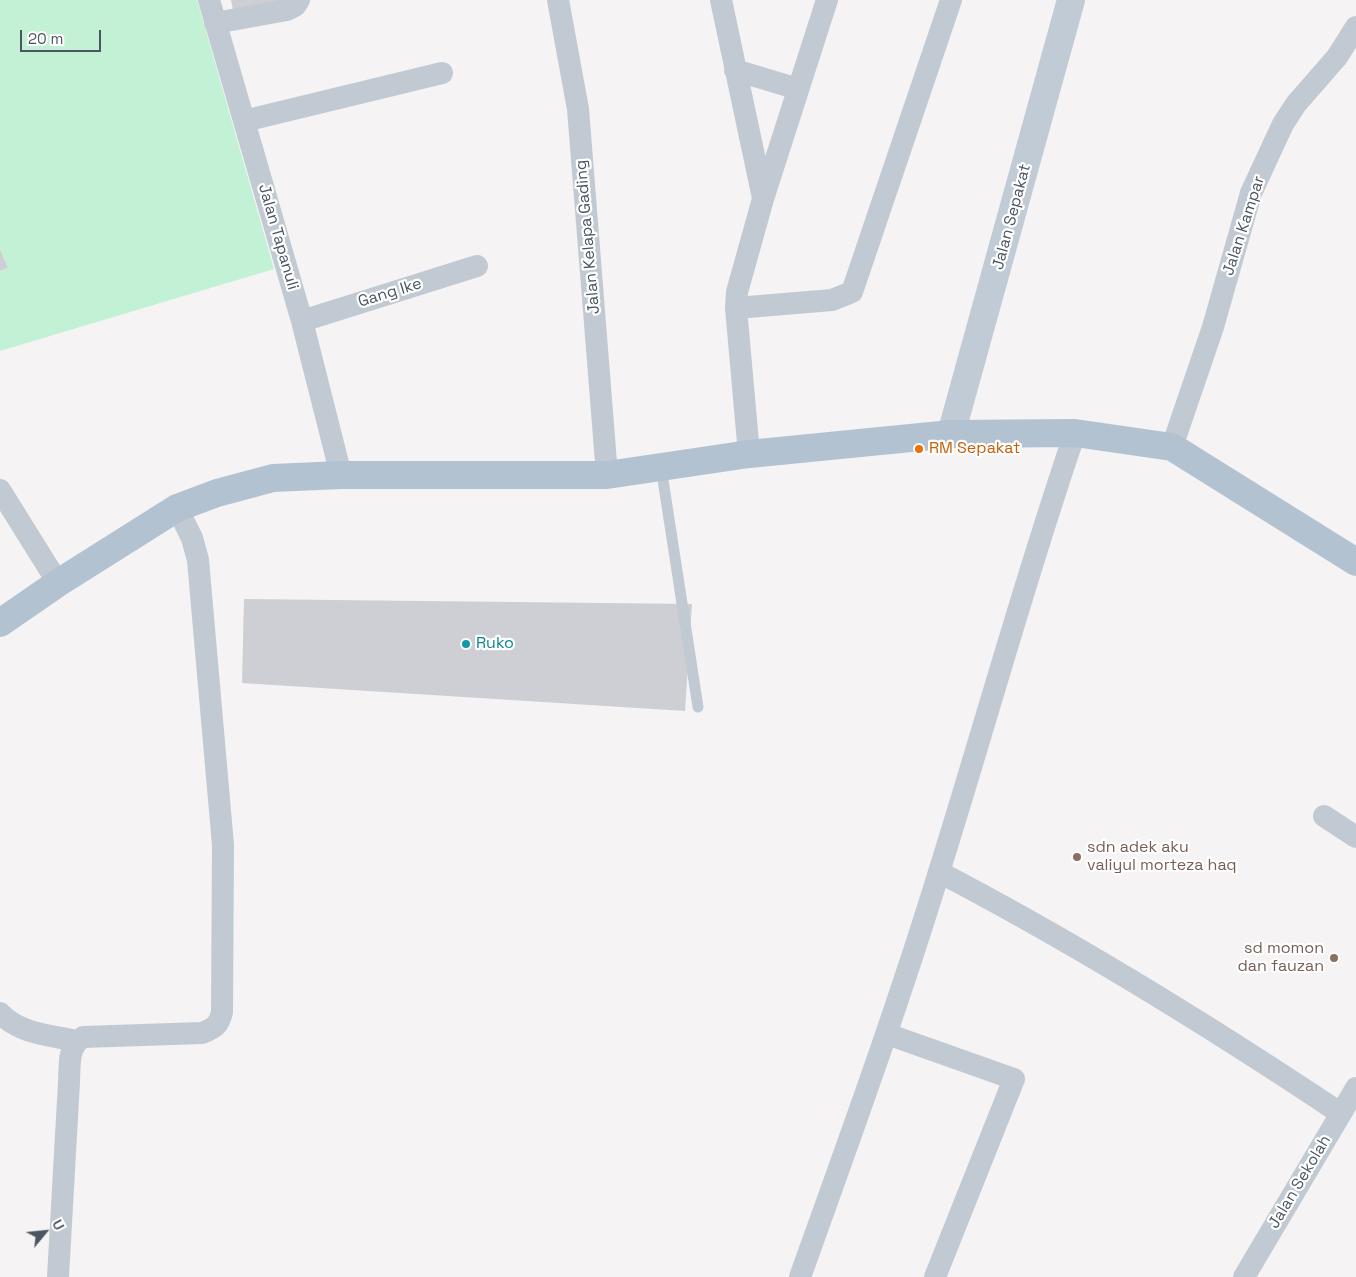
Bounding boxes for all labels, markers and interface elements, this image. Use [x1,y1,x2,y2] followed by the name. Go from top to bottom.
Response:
[22,20,104,52] scale bar
[28,29,63,48] text: 20 m
[572,159,604,315] street label: Jalan Kelapa Gading
[989,162,1035,272] street label: Jalan Sepakat
[1219,174,1269,278] street label: Jalan Kampar
[254,182,302,292] street label: Jalan Tapanuli
[356,274,424,312] street label: Gang Ike
[929,439,1020,459] place label: RM Sepakat
[913,443,925,455] marker: RM Sepakat
[476,634,514,654] place label: Ruko
[460,638,472,650] marker: Ruko
[1087,838,1237,876] place label: sdn adek aku valiyul morteza haq
[1071,851,1083,863] marker: sdn adek aku valiyul morteza haq
[1238,939,1324,977] place label: sd momon dan fauzan
[1328,952,1340,964] marker: sd momon dan fauzan
[1265,1132,1335,1232] street label: Jalan Sekolah
[20,1207,70,1257] north arrow
[48,1217,68,1233] text: U

